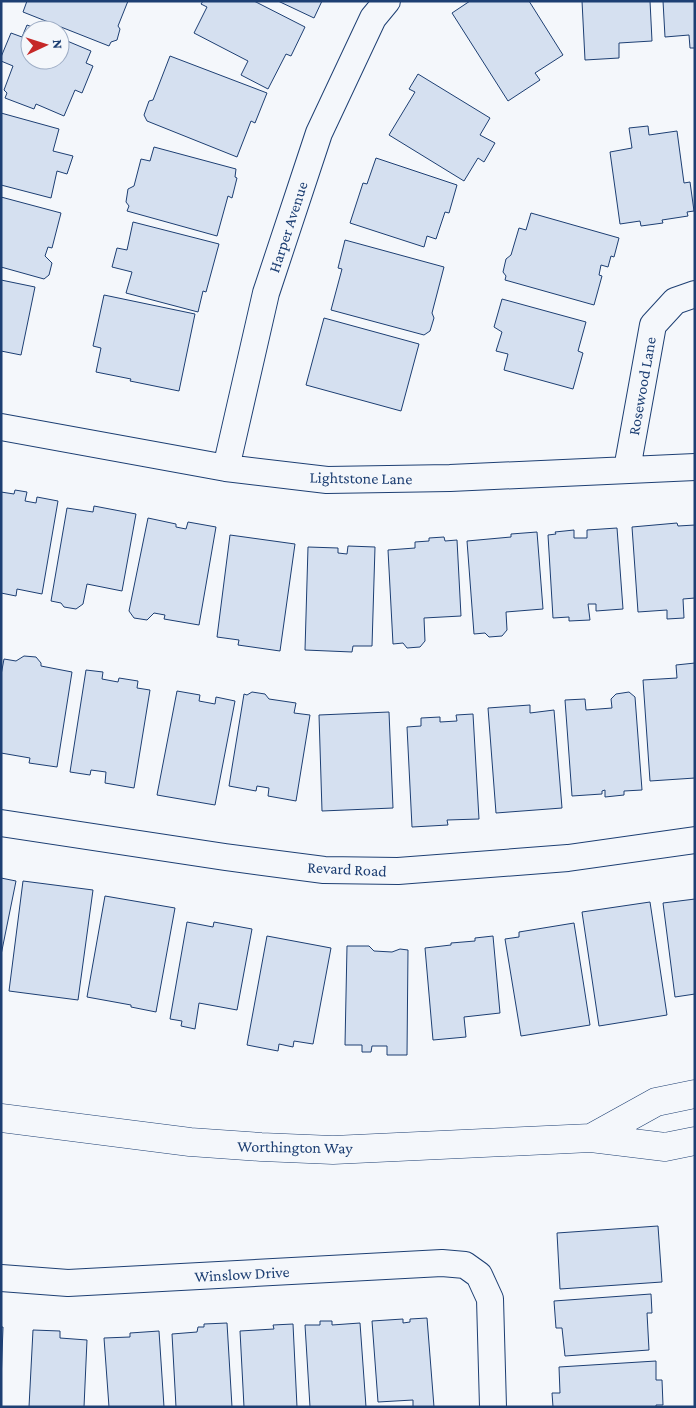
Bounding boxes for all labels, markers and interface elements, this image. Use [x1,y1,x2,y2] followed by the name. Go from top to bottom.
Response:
[20,20,70,70] north arrow
[50,39,66,50] text: N
[265,179,312,275] street label: Harper Avenue
[625,335,659,437] street label: Rosewood Lane
[309,469,412,488] street label: Lightstone Lane
[307,858,388,880] street label: Revard Road
[237,1137,353,1158] street label: Worthington Way
[194,1263,290,1285] street label: Winslow Drive

